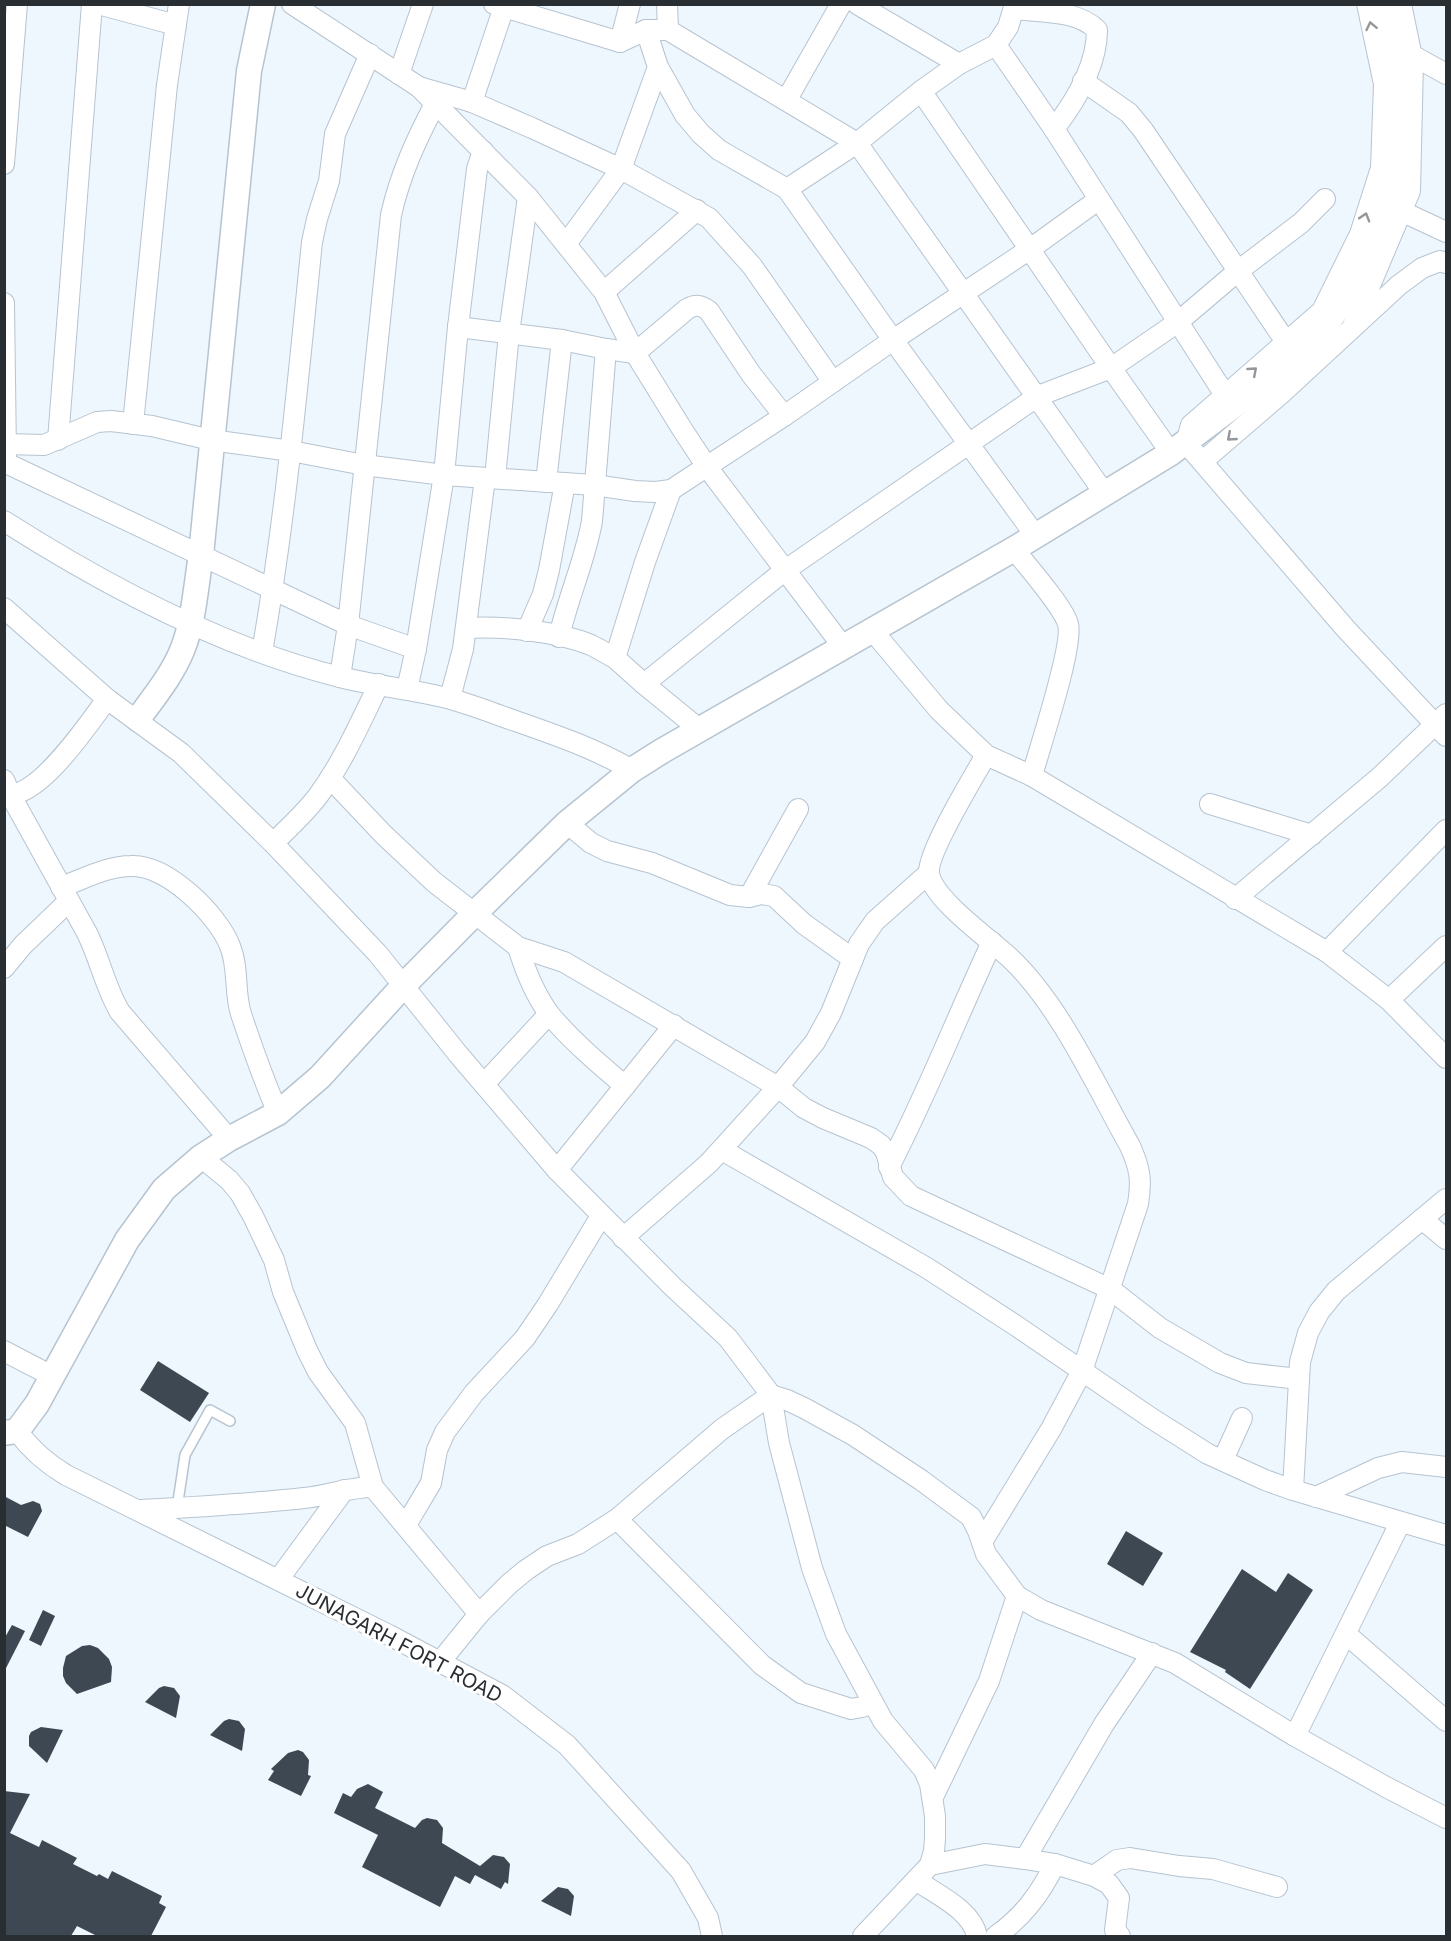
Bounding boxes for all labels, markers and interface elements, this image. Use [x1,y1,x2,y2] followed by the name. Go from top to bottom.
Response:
[1365,21,1378,31] one-way arrow
[1358,212,1371,223] one-way arrow
[1246,367,1257,378] one-way arrow
[1227,430,1238,441] one-way arrow
[292,1578,506,1708] street label: JUNAGARH FORT ROAD

